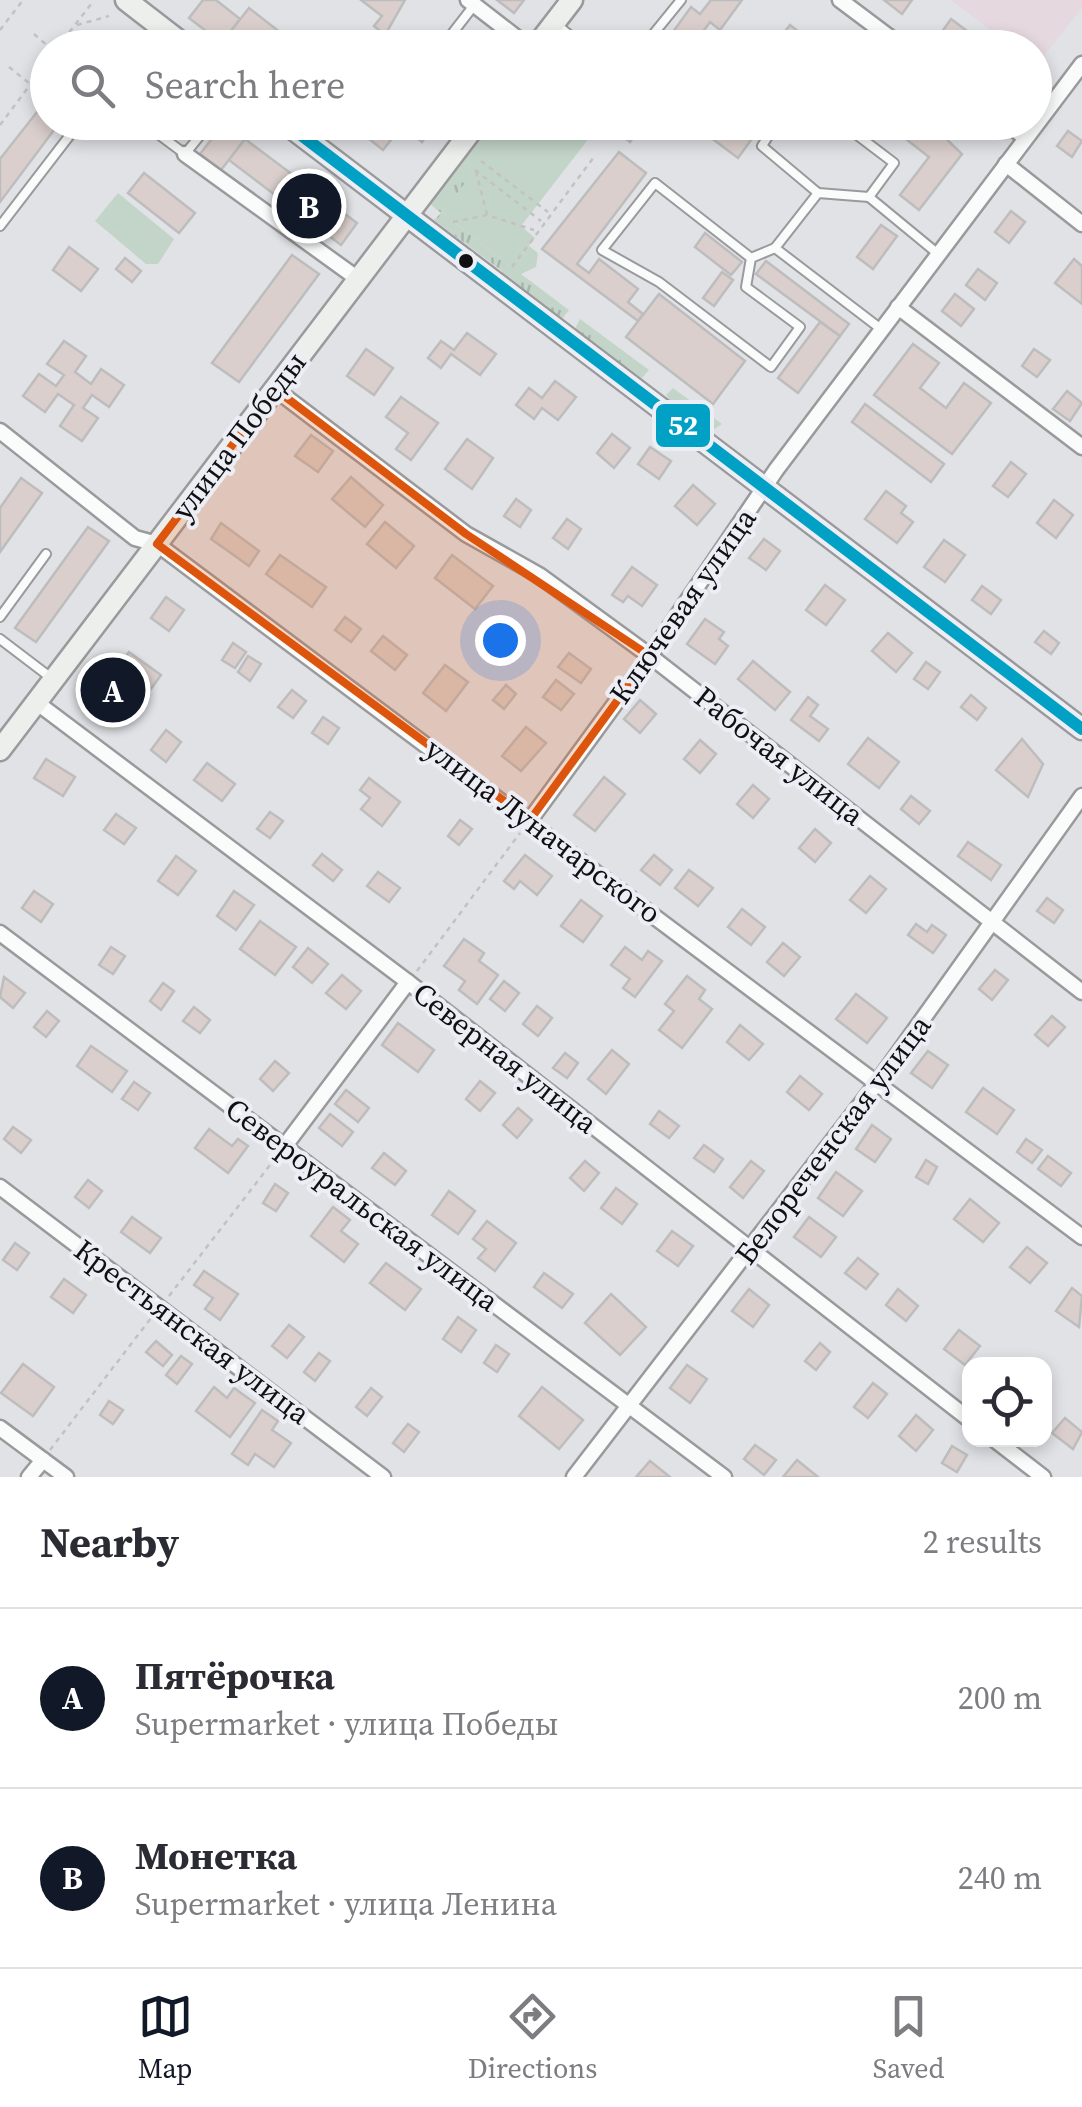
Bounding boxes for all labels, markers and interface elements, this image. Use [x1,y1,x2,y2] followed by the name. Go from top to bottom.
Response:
[30,30,1052,140] search box
[65,58,120,113] icon: search
[145,59,345,111] text: Search here
[276,168,342,244] pin: B
[456,251,476,271] unlabelled marker
[162,343,315,528] street label: улица Победы
[654,402,712,449] line badge: 52
[668,406,698,444] text: 52
[600,499,766,712] street label: Ключевая улица
[475,615,526,666] your location
[80,652,146,728] pin: A
[686,676,873,835] street label: Рабочая улица
[417,728,670,933] street label: улица Луначарского
[404,973,607,1143] street label: Северная улица
[725,1006,940,1273] street label: Белореченская улица
[217,1088,508,1321] street label: Североуральская улица
[66,1229,319,1434] street label: Крестьянская улица
[962,1357,1052,1447] map controls
[962,1357,1052,1447] button: locate
[40,1513,179,1571] text: Nearby
[923,1520,1042,1564] text: 2 results
[135,1650,335,1702] text: Пятёрочка
[62,1676,83,1720] text: A
[958,1676,1042,1720] text: 200 m
[135,1702,559,1746] text: Supermarket · улица Победы
[135,1830,297,1882] text: Монетка
[62,1856,83,1900] text: B
[958,1856,1042,1900] text: 240 m
[135,1882,557,1926] text: Supermarket · улица Ленина
[138,1989,193,2087] tab: Map
[468,1989,597,2087] tab: Directions
[873,1989,944,2087] tab: Saved

